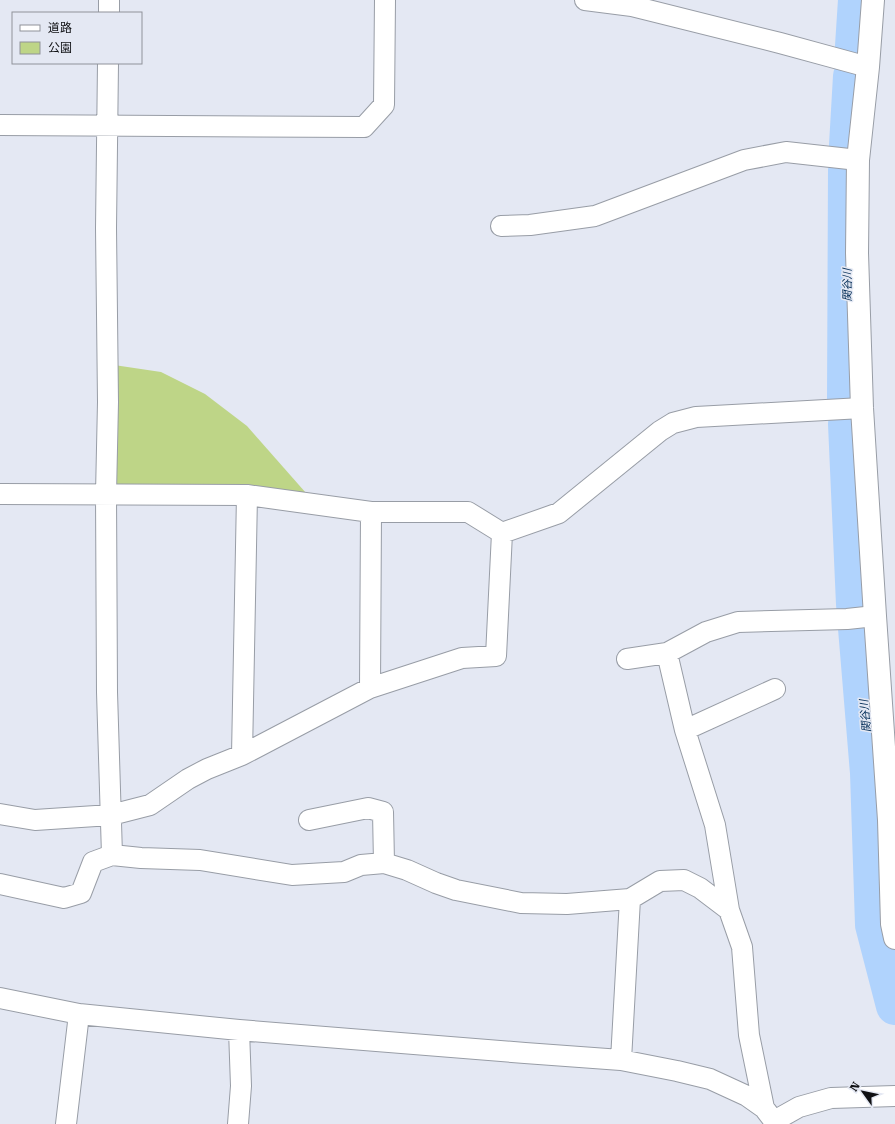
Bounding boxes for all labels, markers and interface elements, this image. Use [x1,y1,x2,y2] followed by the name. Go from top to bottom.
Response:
[12,12,142,64] legend
[48,21,72,35] text: 道路
[48,41,72,55] text: 公園
[841,268,854,302] water label: 関谷川
[857,698,873,733] water label: 関谷川
[843,1072,883,1112] north arrow
[847,1079,863,1094] text: N

